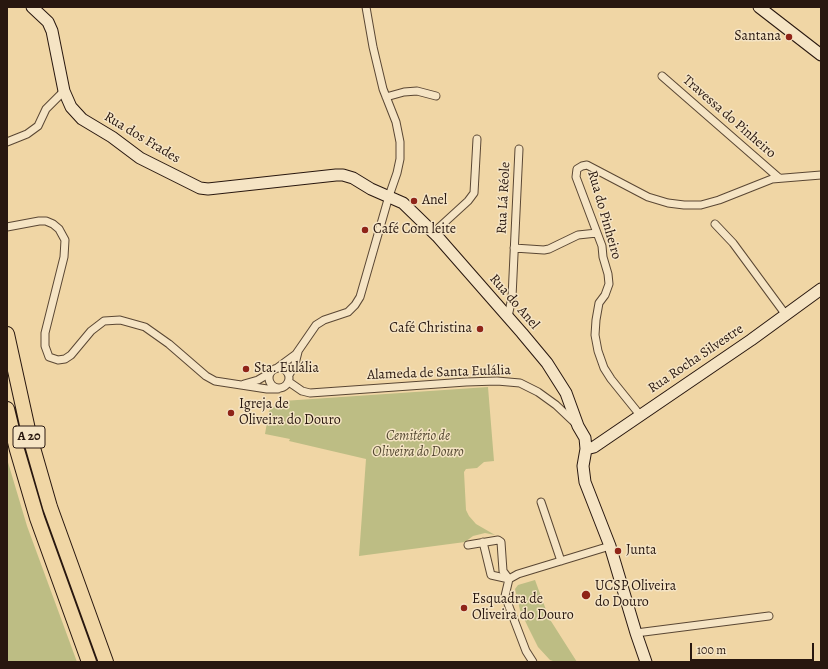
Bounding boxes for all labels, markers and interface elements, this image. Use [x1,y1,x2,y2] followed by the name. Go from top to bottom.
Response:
[734,29,781,45] place label: Santana
[784,32,794,42] marker: Santana
[679,72,779,162] street label: Travessa do Pinheiro
[101,109,183,167] street label: Rua dos Frades
[494,161,514,235] street label: Rua Lá Réole
[583,169,625,261] street label: Rua do Pinheiro
[422,193,447,209] place label: Anel
[409,196,419,206] marker: Anel
[373,222,456,238] place label: Café Com leite
[360,225,370,235] marker: Café Com leite
[486,271,542,333] street label: Rua do Anel
[389,321,472,337] place label: Café Christina
[645,321,747,397] street label: Rua Rocha Silvestre
[475,324,485,334] marker: Café Christina
[254,361,319,377] place label: Sta. Eulália
[367,362,511,384] street label: Alameda de Santa Eulália
[241,364,251,374] marker: Sta. Eulália
[239,397,341,430] place label: Igreja de Oliveira do Douro
[226,408,236,418] marker: Igreja de Oliveira do Douro
[13,426,45,448] road number: A 20
[372,429,464,462] park label: Cemitério de Oliveira do Douro
[626,543,657,559] place label: Junta
[613,546,623,556] marker: Junta
[595,579,676,612] place label: UCSP Oliveira do Douro
[580,589,592,601] marker: UCSP Oliveira do Douro
[472,592,574,624] place label: Esquadra de Oliveira do Douro
[459,603,469,613] marker: Esquadra de Oliveira do Douro
[692,635,816,661] scale bar
[697,642,726,658] text: 100 m

